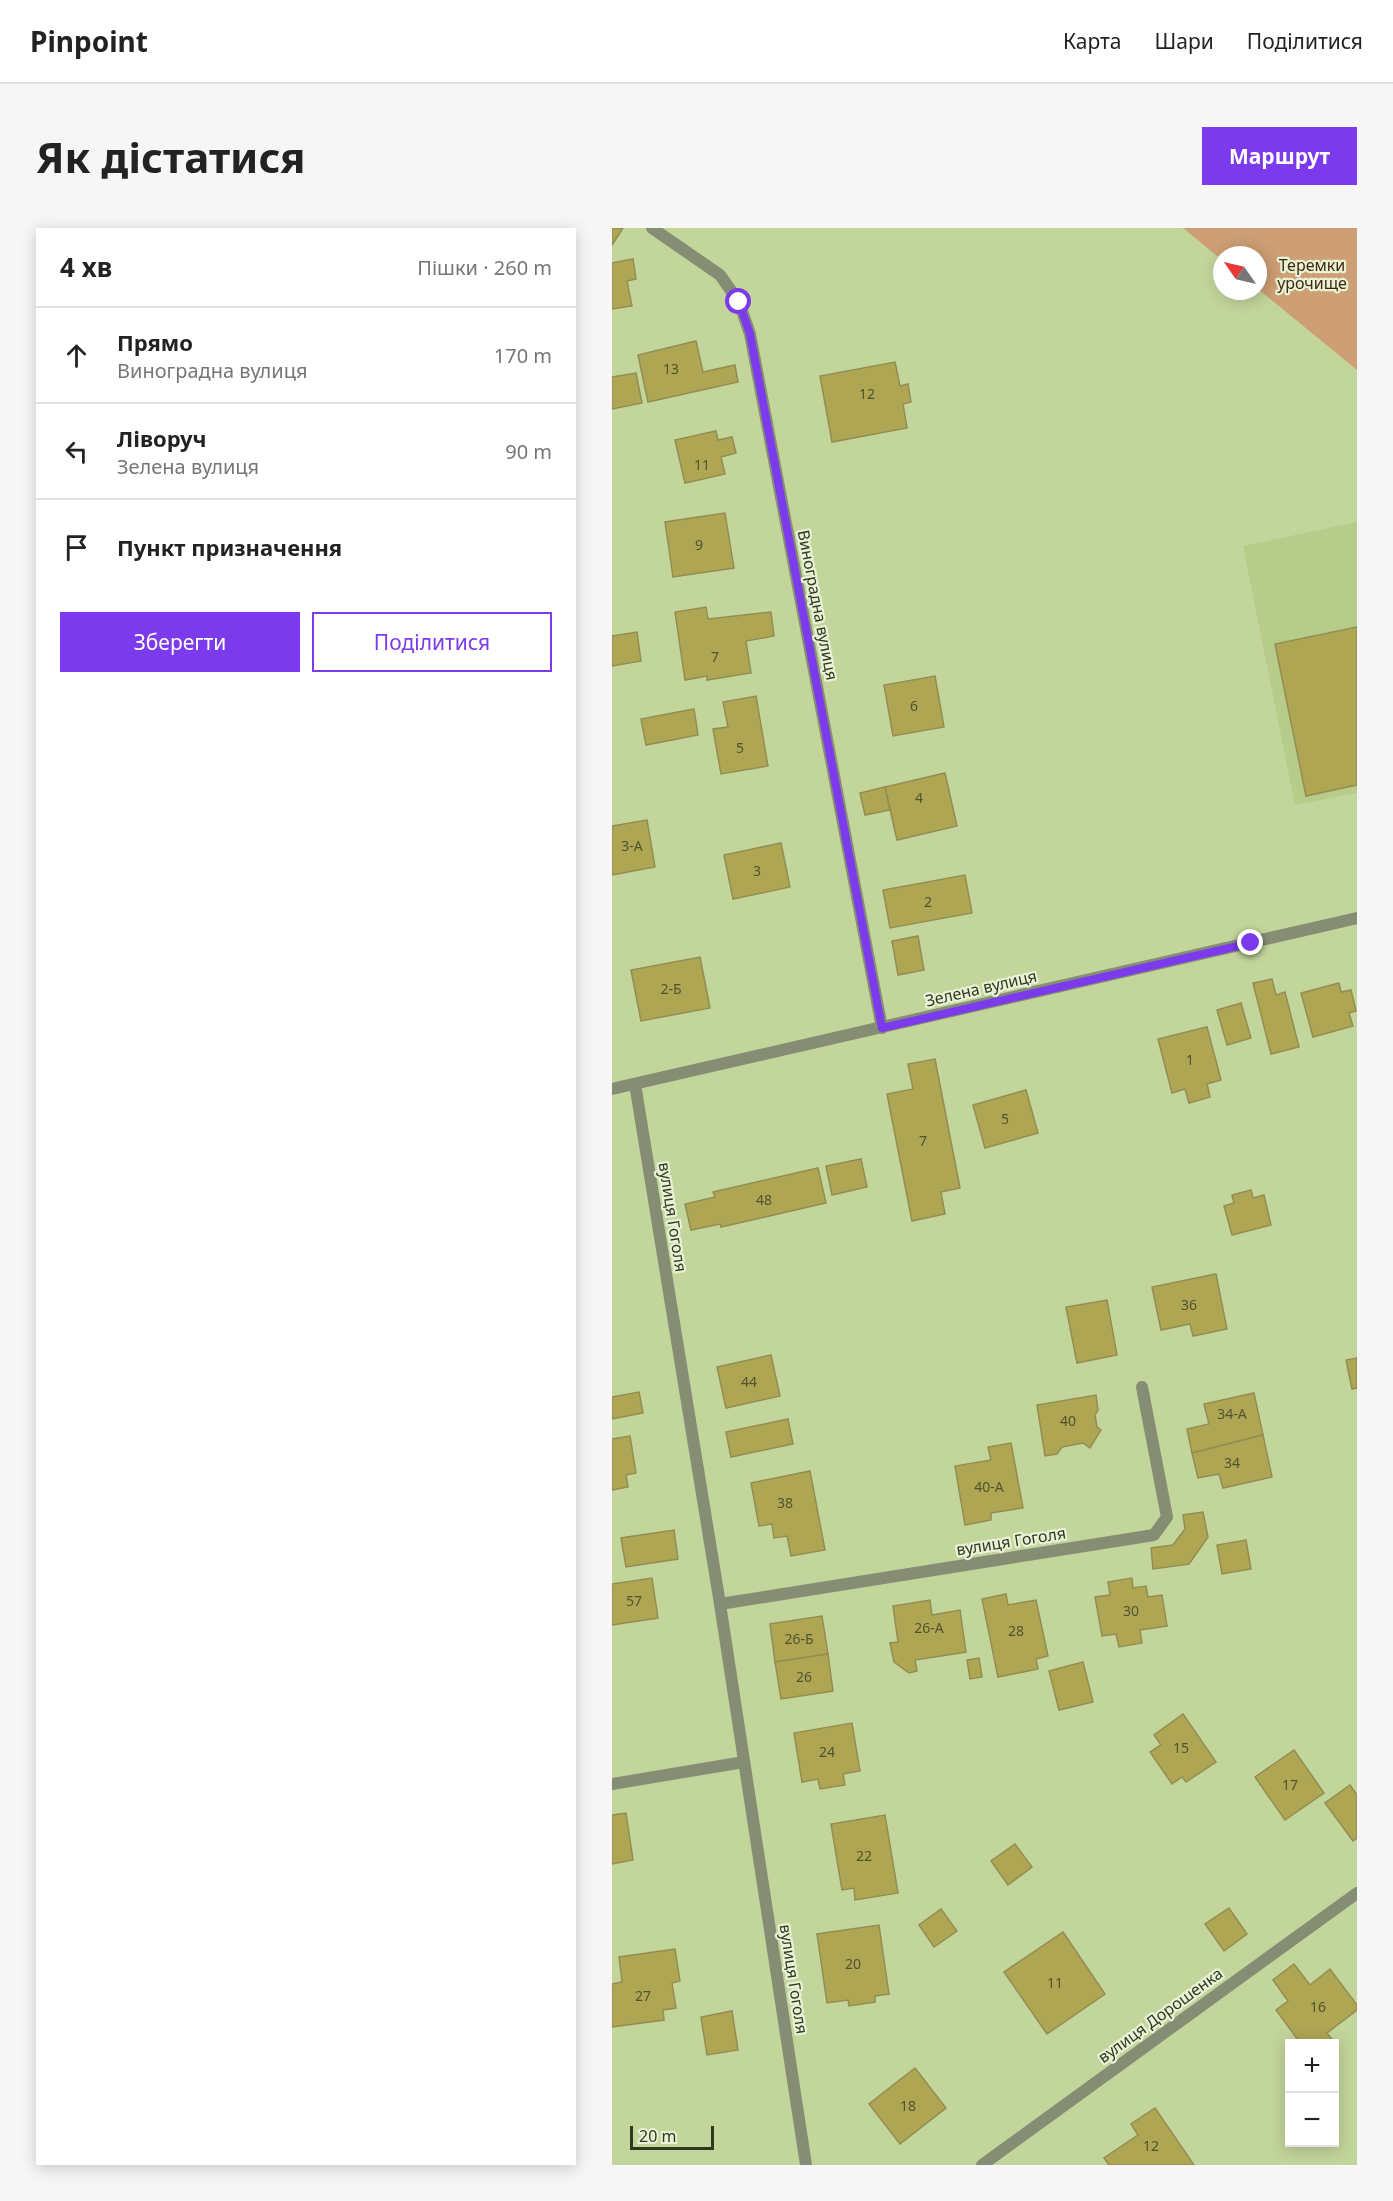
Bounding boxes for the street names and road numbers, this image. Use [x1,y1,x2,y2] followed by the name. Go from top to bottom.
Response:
[793,528,843,682] street label: Виноградна вулиця
[923,964,1039,1012] street label: Зелена вулиця
[653,1161,693,1273] street label: вулиця Гоголя
[955,1521,1067,1561] street label: вулиця Гоголя
[774,1923,814,2035] street label: вулиця Гоголя
[1093,1962,1227,2068] street label: вулиця Дорошенка

